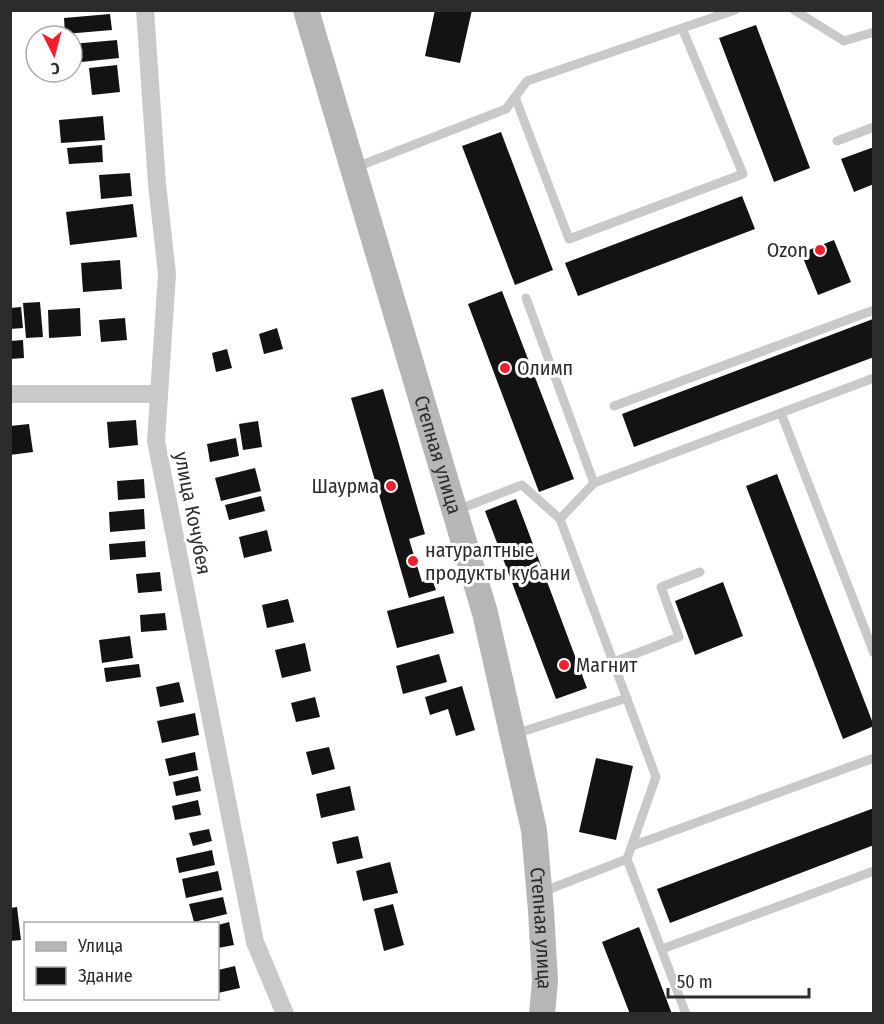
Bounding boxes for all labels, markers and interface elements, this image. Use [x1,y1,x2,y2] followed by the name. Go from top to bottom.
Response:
[24,24,84,84] north arrow
[50,59,61,78] text: С
[767,238,808,262] place label: Ozon
[813,243,827,257] marker: Ozon
[517,356,573,380] place label: Олимп
[498,361,512,375] marker: Олимп
[409,393,467,517] street label: Степная улица
[169,450,217,576] street label: улица Кочубея
[312,474,379,498] place label: Шаурма
[384,479,398,493] marker: Шаурма
[425,538,571,585] place label: натуралтные продукты кубани
[406,554,420,568] marker: натуралтные продукты кубани
[576,653,638,677] place label: Магнит
[557,658,571,672] marker: Магнит
[525,866,557,990] street label: Степная улица
[24,922,219,1000] legend
[77,935,123,957] text: Улица
[668,961,809,999] scale bar
[78,965,133,987] text: Здание
[677,971,713,993] text: 50 m

